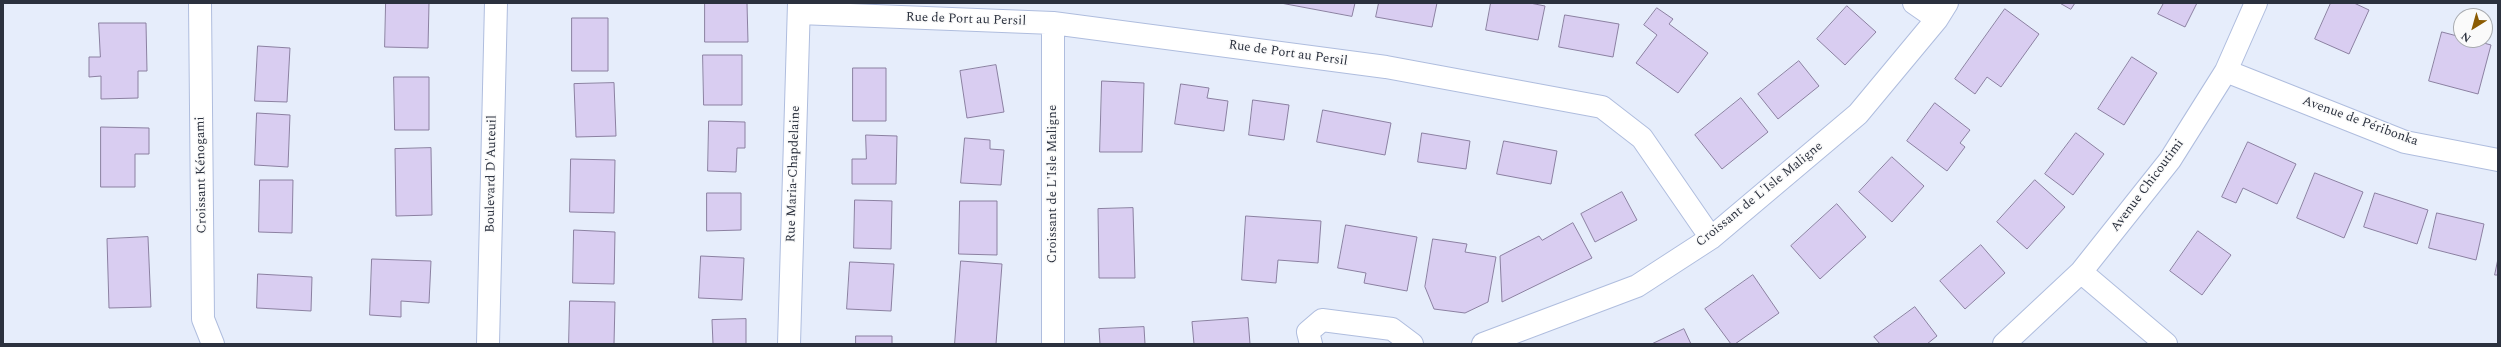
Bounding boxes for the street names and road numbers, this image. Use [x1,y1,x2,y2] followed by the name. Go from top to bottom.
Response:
[906,10,1026,30] street label: Rue de Port au Persil
[1227,38,1349,70] street label: Rue de Port au Persil
[2300,94,2420,150] street label: Avenue de Péribonka
[784,105,804,243] street label: Rue Maria-Chapdelaine
[1045,105,1061,263] street label: Croissant de L'Isle Maligne
[483,115,501,233] street label: Boulevard D'Auteuil
[193,116,211,234] street label: Croissant Kénogami
[2108,137,2188,235] street label: Avenue Chicoutimi
[1694,139,1826,251] street label: Croissant de L'Isle Maligne

